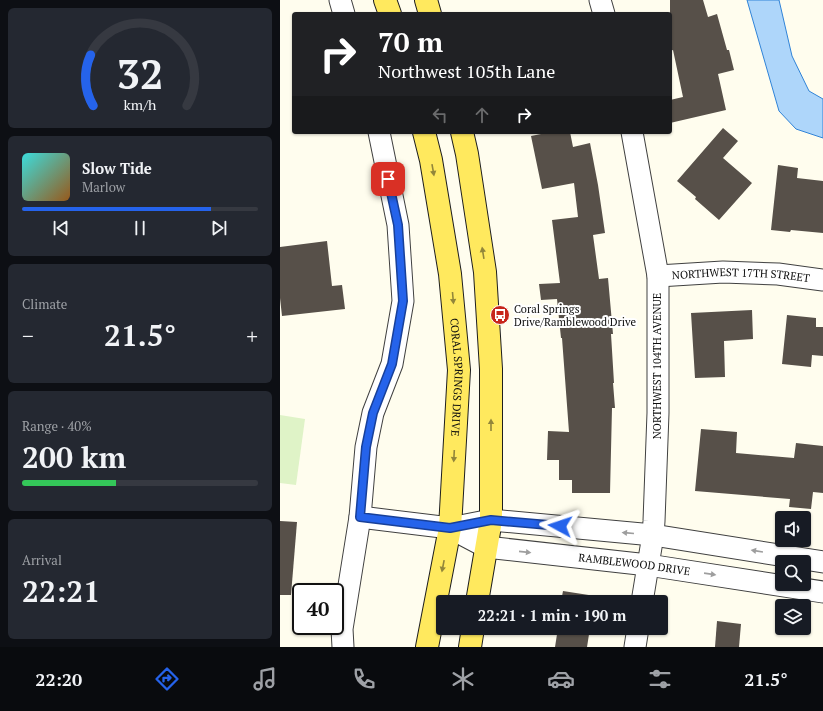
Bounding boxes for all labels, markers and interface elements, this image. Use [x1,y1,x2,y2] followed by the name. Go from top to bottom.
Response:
[378,23,443,60] text: 70 m
[312,28,364,80] icon: right
[116,46,164,101] text: 32
[378,59,555,83] text: Northwest 105th Lane
[124,94,157,113] text: km/h
[429,104,451,126] icon: left
[471,104,493,126] icon: ahead
[513,104,535,126] icon: right
[82,158,152,178] text: Slow Tide
[371,162,405,196] pin
[430,164,436,176] one-way arrow
[377,168,399,190] icon: arrive
[82,178,125,196] text: Marlow
[50,217,72,239] icon: previous
[129,217,151,239] icon: pause
[208,217,230,239] icon: next
[479,247,485,259] one-way arrow
[671,265,811,285] street label: NORTHWEST 17TH STREET
[449,292,456,304] one-way arrow
[650,293,664,439] street label: NORTHWEST 104TH AVENUE
[22,295,67,313] text: Climate
[514,302,636,329] place label: Coral Springs Drive/Ramblewood Drive
[489,304,511,326] bus stop icon: Coral Springs Drive/Ramblewood Drive
[104,315,176,355] text: 21.5°
[447,317,466,437] street label: CORAL SPRINGS DRIVE
[22,321,34,350] text: −
[246,321,258,350] text: +
[22,417,92,435] text: Range · 40%
[488,418,494,431] one-way arrow
[22,437,126,477] text: 200 km
[451,450,457,463] one-way arrow
[539,505,581,547] position arrow
[775,511,811,635] map controls
[775,511,811,547] button: sound
[622,529,634,536] one-way arrow
[519,548,531,555] one-way arrow
[751,548,763,554] one-way arrow
[578,550,691,578] street label: RAMBLEWOOD DRIVE
[22,551,62,569] text: Arrival
[775,555,811,591] button: search
[439,560,445,572] one-way arrow
[22,571,100,611] text: 22:21
[704,571,716,577] one-way arrow
[292,583,344,635] speed limit sign: 40
[775,599,811,635] button: layers
[478,605,626,625] text: 22:21 · 1 min · 190 m
[153,665,181,693] icon: directions
[251,665,279,693] icon: music
[350,665,378,693] icon: phone
[449,665,477,693] icon: climate
[547,665,575,693] icon: car
[646,665,674,693] icon: filters
[35,667,82,691] text: 22:20
[744,667,788,691] text: 21.5°

